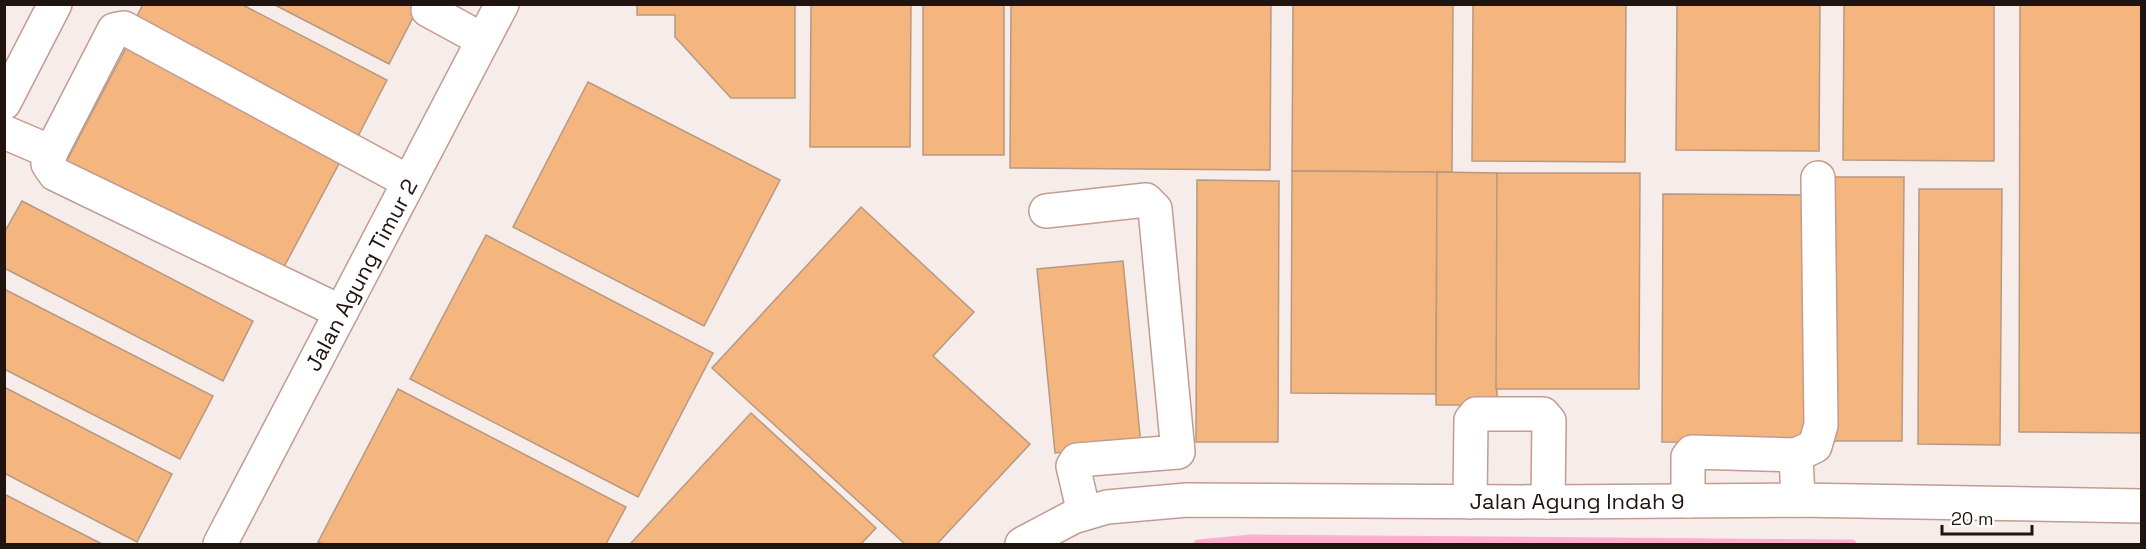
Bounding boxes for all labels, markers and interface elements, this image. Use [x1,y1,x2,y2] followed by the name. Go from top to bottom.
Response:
[298,174,424,376] street label: Jalan Agung Timur 2
[1469,487,1685,515] street label: Jalan Agung Indah 9
[1942,498,2032,536] scale bar
[1951,507,1994,530] text: 20 m

